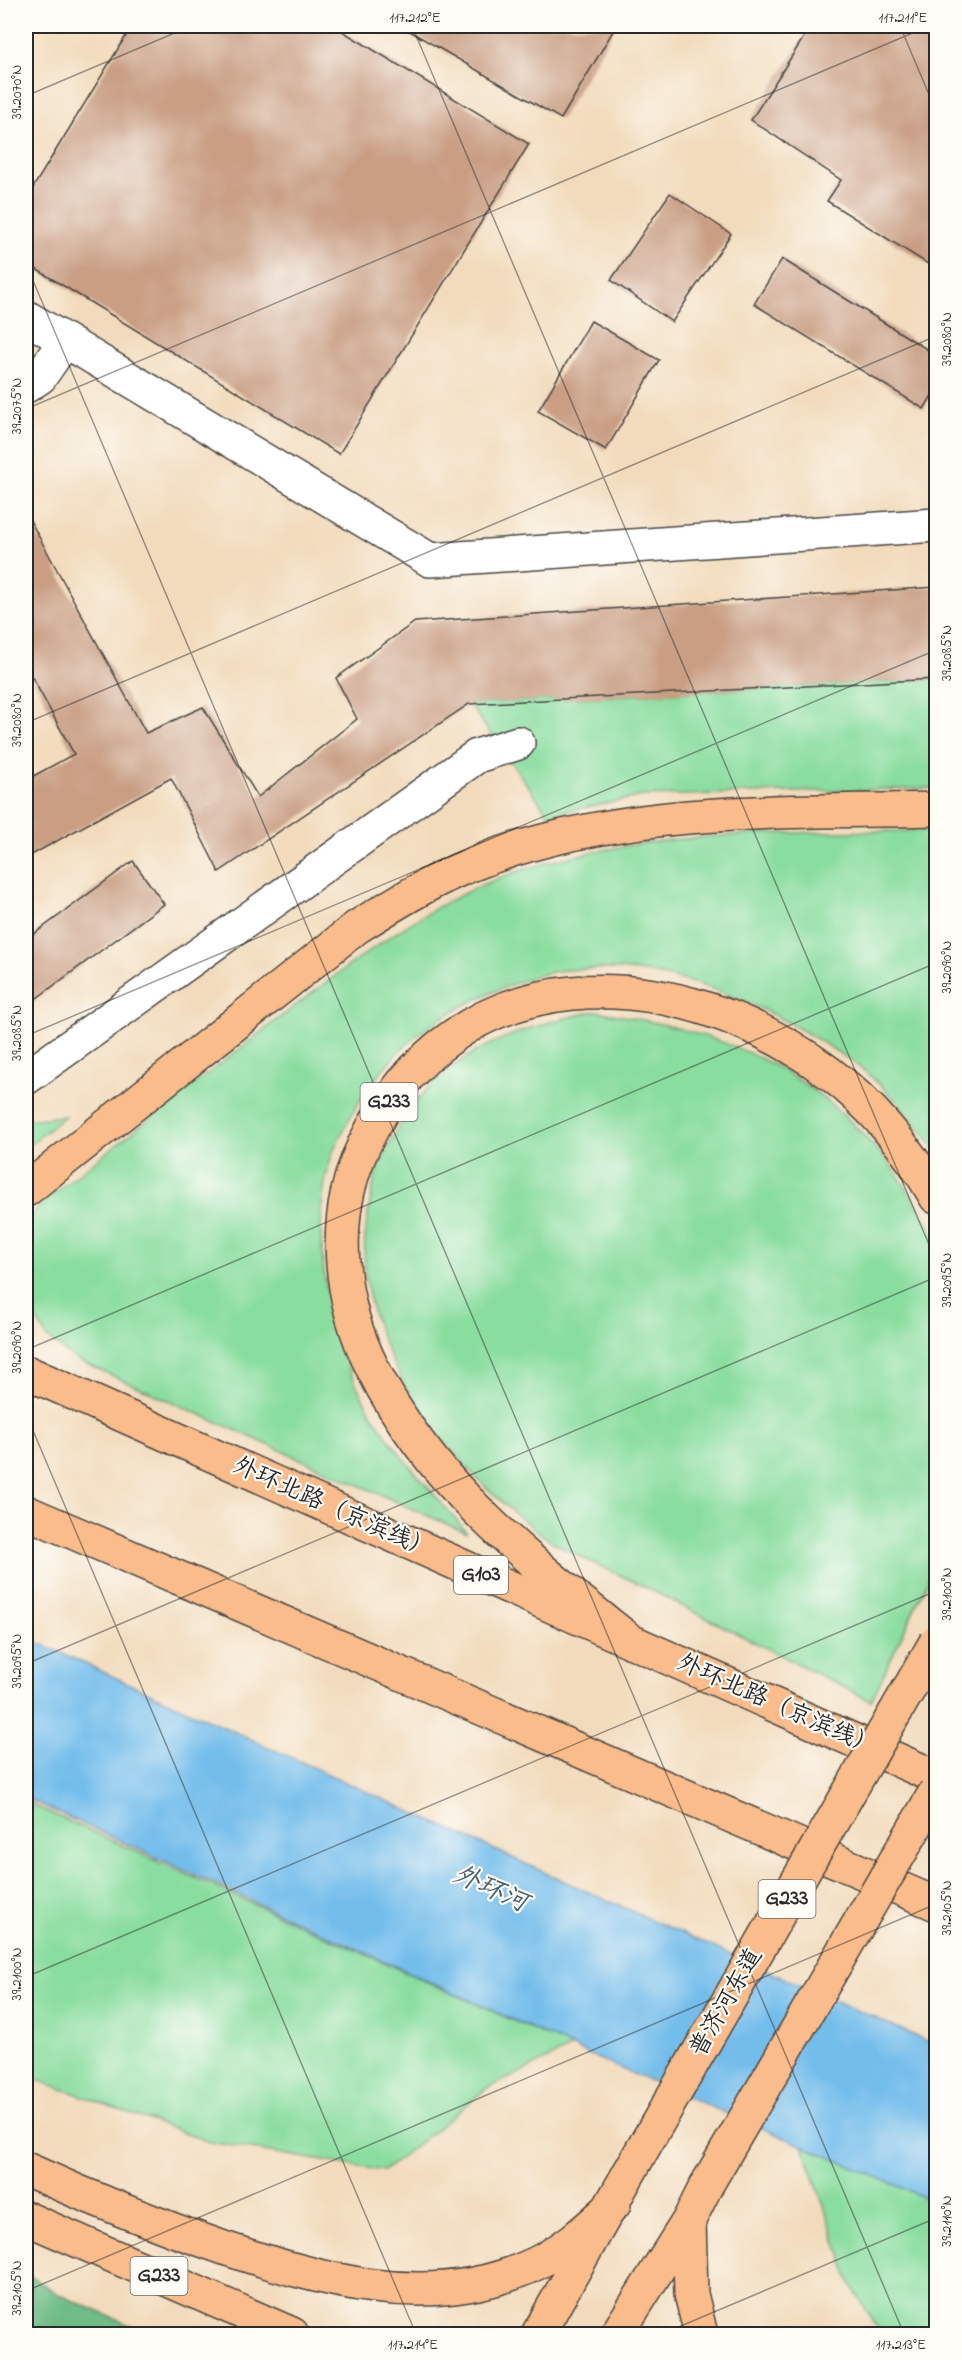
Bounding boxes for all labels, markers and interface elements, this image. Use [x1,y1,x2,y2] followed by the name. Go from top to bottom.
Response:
[389,7,441,29] text: 117.212°E
[879,7,927,29] text: 117.211°E
[6,65,28,119] text: 39.2070°N
[936,312,958,366] text: 39.2080°N
[6,378,28,434] text: 39.2075°N
[936,625,958,681] text: 39.2085°N
[6,693,28,747] text: 39.2080°N
[936,941,958,993] text: 39.2090°N
[6,1005,28,1061] text: 39.2085°N
[360,1083,418,1121] road number: G233
[936,1253,958,1307] text: 39.2095°N
[6,1321,28,1373] text: 39.2090°N
[227,1449,439,1569] street label: 外环北路（京滨线）
[454,1556,508,1594] road number: G103
[936,1567,958,1621] text: 39.2100°N
[6,1634,28,1688] text: 39.2095°N
[671,1646,883,1766] street label: 外环北路（京滨线）
[447,1857,537,1925] water label: 外环河
[758,1880,816,1918] road number: G233
[936,1880,958,1936] text: 39.2105°N
[682,1942,772,2064] street label: 普济河东道
[6,1947,28,2001] text: 39.2100°N
[936,2195,958,2247] text: 39.2110°N
[130,2257,188,2295] road number: G233
[6,2260,28,2316] text: 39.2105°N
[388,2334,438,2356] text: 117.214°E
[876,2334,926,2356] text: 117.213°E

